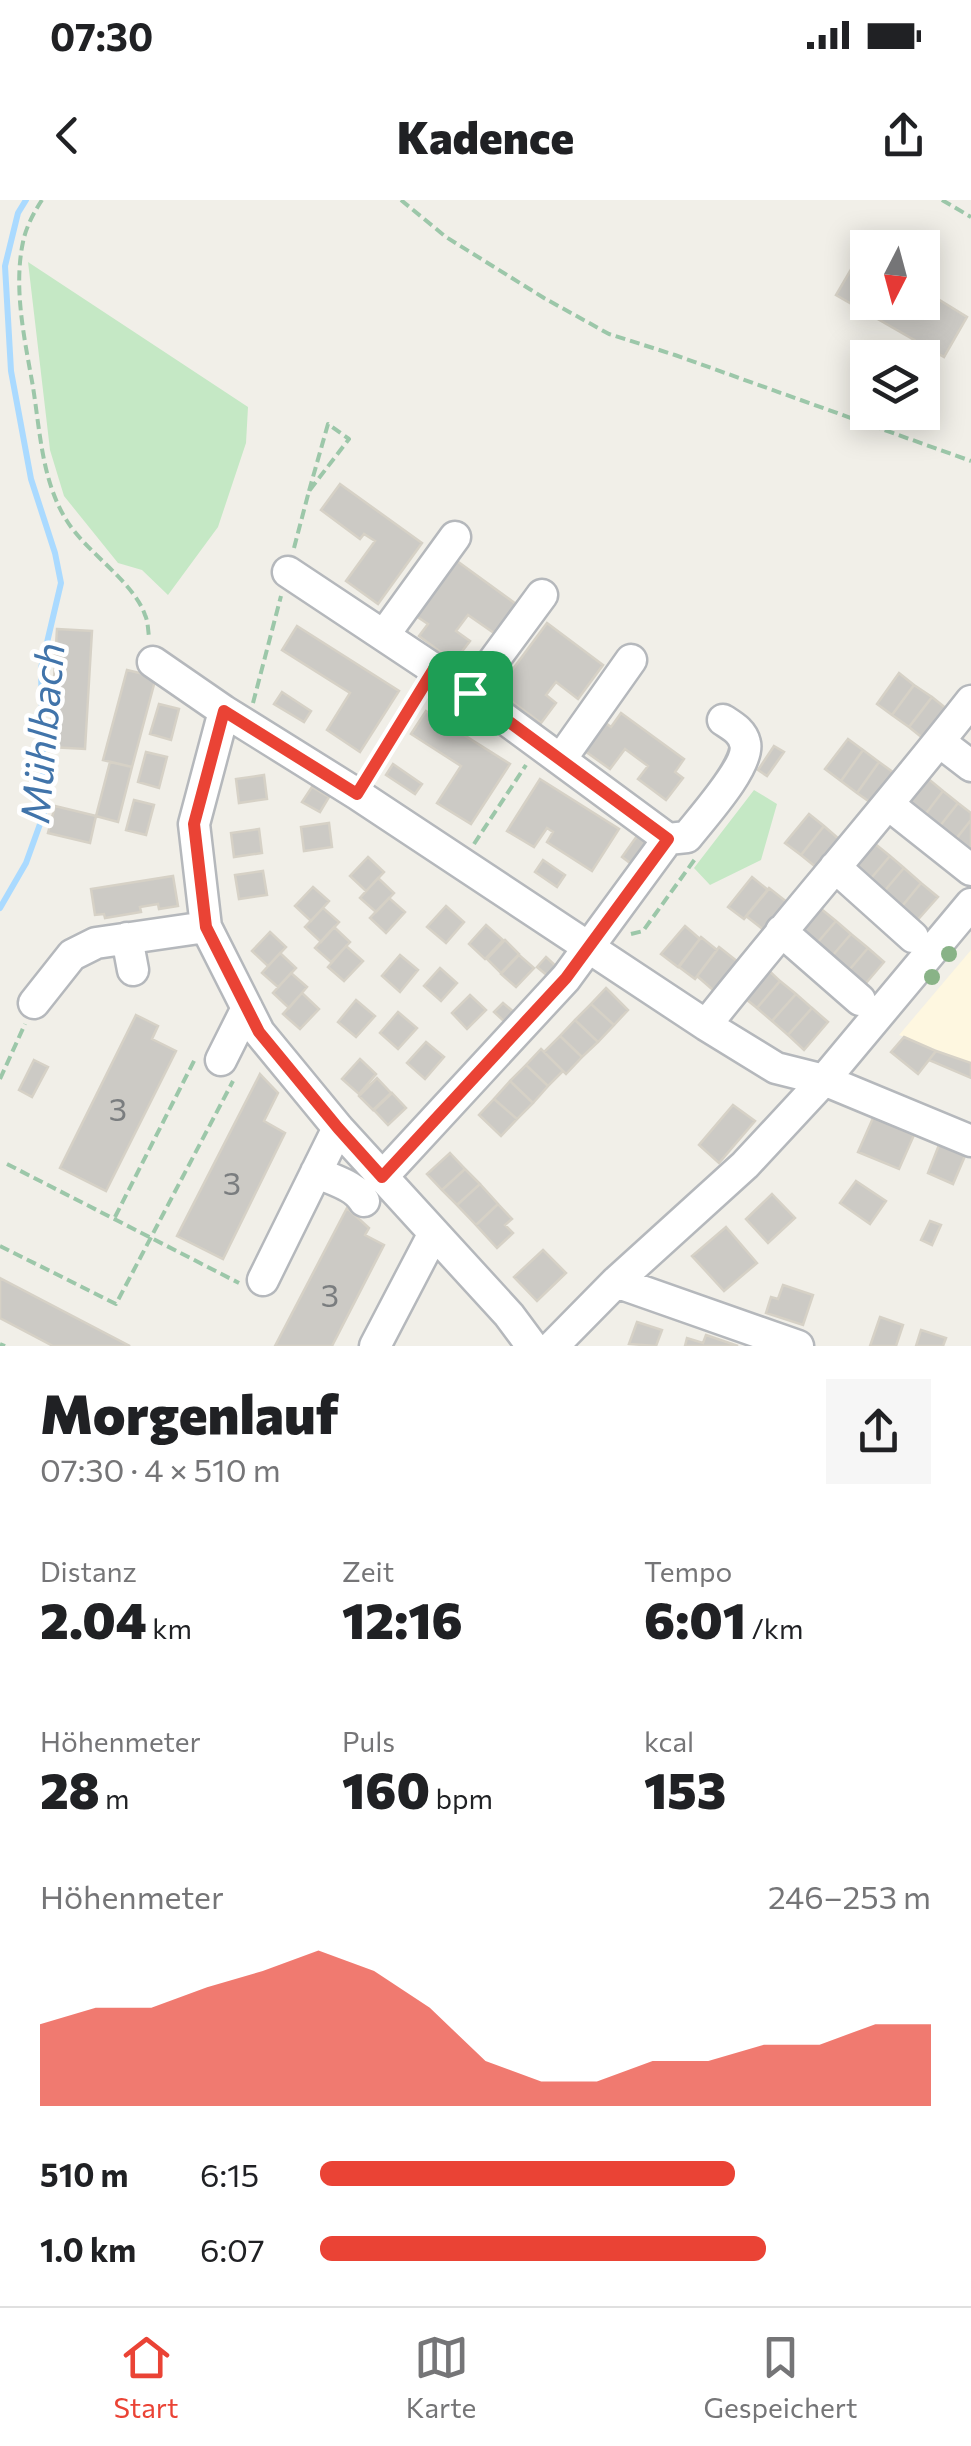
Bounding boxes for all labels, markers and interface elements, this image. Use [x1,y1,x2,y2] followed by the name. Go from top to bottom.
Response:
[50,12,153,59] text: 07:30
[40,108,95,163] icon: back
[397,108,574,163] text: Kadence
[876,108,931,163] icon: share
[850,230,940,320] north arrow
[850,230,940,430] map controls
[850,340,940,430] button: layers
[8,641,73,825] water label: Mühlbach
[428,651,513,736] pin
[443,666,498,721] icon: arrive
[109,1088,127,1128] house number: 3
[223,1162,241,1202] house number: 3
[321,1274,339,1314] house number: 3
[40,1378,339,1445] text: Morgenlauf
[826,1379,931,1484] button: share
[40,1449,281,1489] text: 07:30 · 4 × 510 m
[40,1554,137,1588] text: Distanz
[342,1554,394,1588] text: Zeit
[644,1554,732,1588] text: Tempo
[40,1588,147,1649] text: 2.04
[342,1588,463,1649] text: 12:16
[644,1588,746,1649] text: 6:01
[147,1611,192,1645] text: km
[746,1611,803,1645] text: /km
[40,1724,201,1758] text: Höhenmeter
[342,1724,395,1758] text: Puls
[644,1724,694,1758] text: kcal
[40,1758,100,1819] text: 28
[342,1758,430,1819] text: 160
[644,1758,726,1819] text: 153
[100,1781,130,1815] text: m
[430,1781,493,1815] text: bpm
[40,1876,224,1916] text: Höhenmeter
[768,1876,931,1916] text: 246–253 m
[40,2154,128,2194] text: 510 m
[200,2154,259,2194] text: 6:15
[40,2229,136,2269] text: 1.0 km
[200,2229,265,2269] text: 6:07
[114,2330,179,2424] tab: Start
[406,2330,476,2424] tab: Karte
[704,2330,857,2424] tab: Gespeichert

